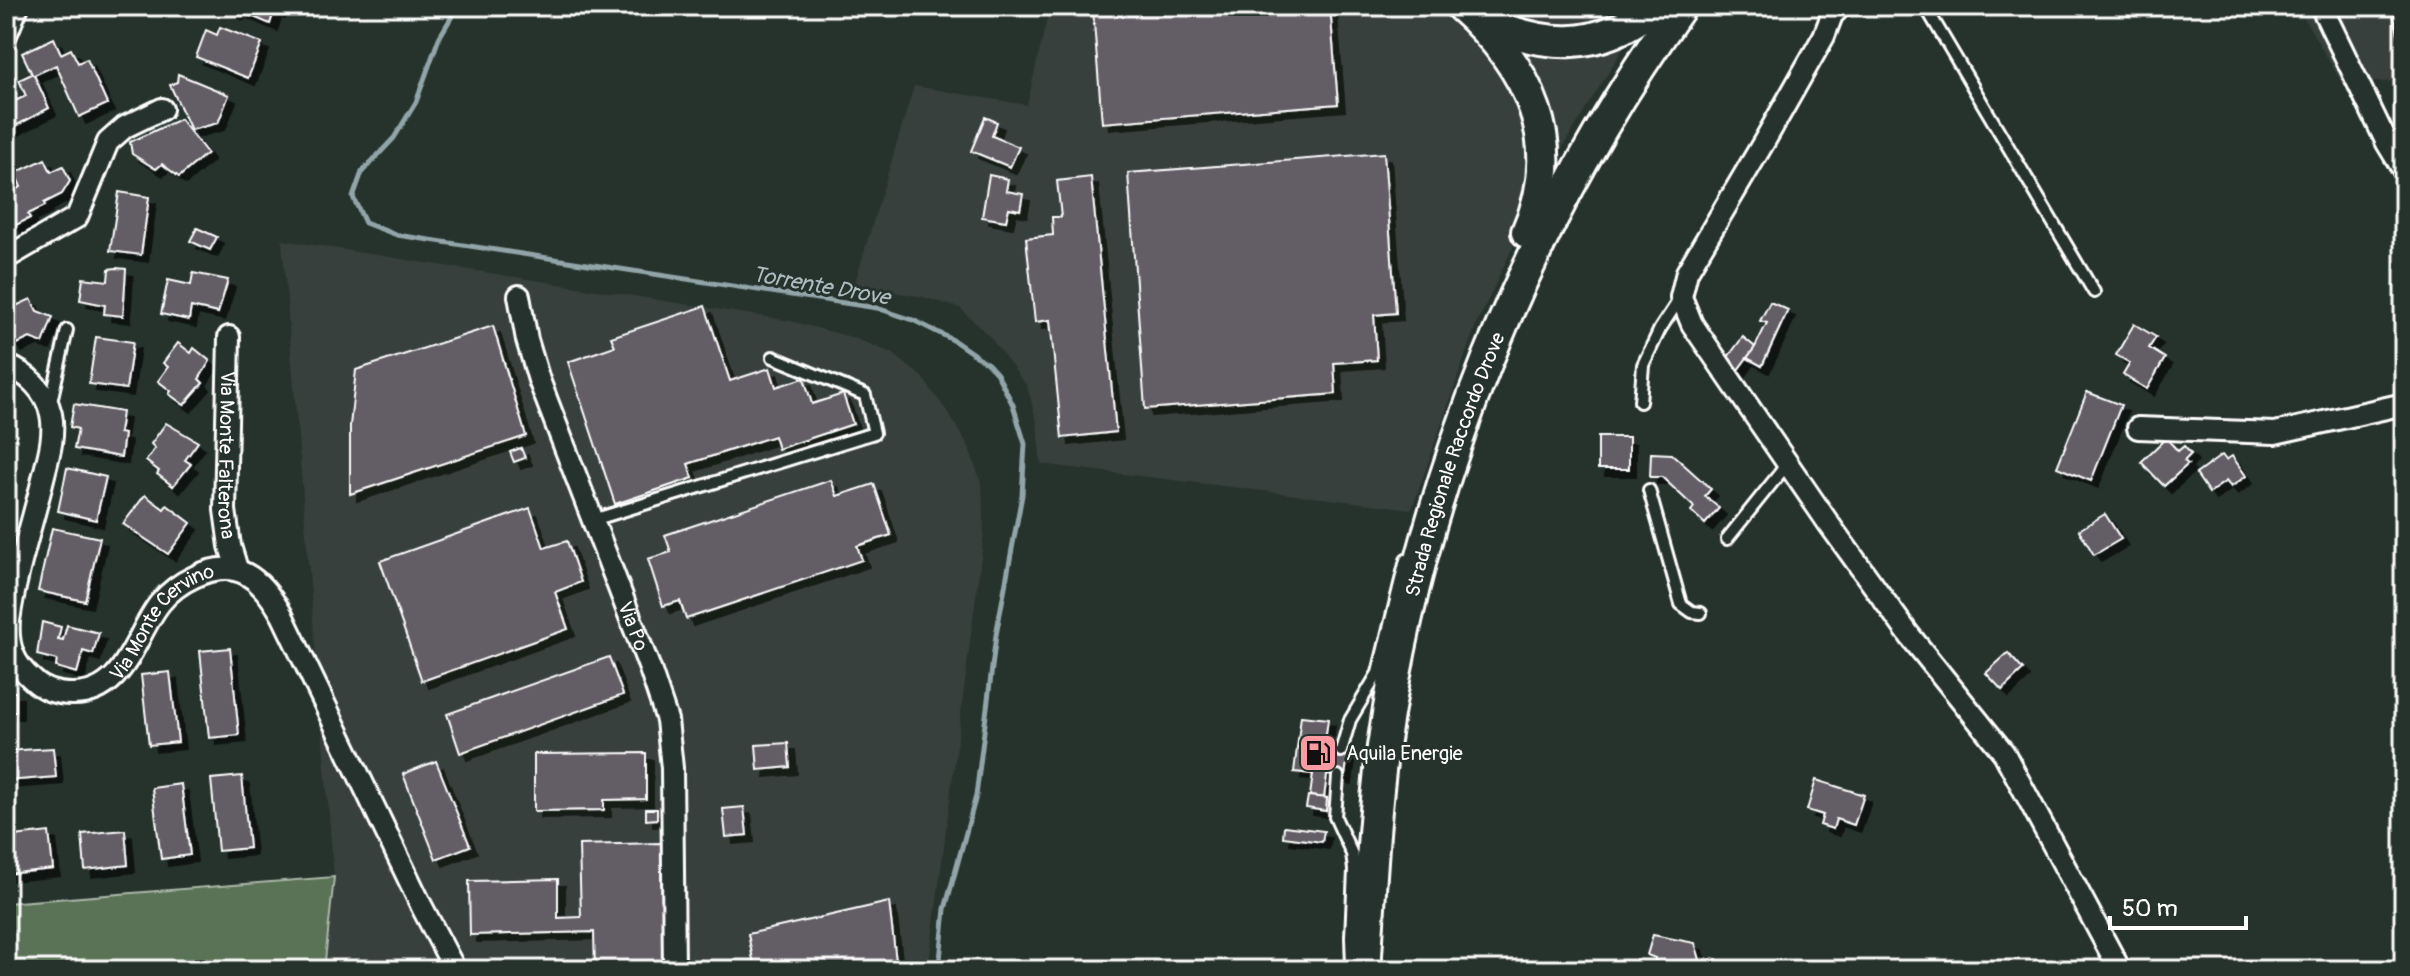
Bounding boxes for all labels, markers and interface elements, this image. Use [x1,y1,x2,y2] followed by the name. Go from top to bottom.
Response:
[750,260,894,312] water label: Torrente Drove
[1400,328,1510,599] street label: Strada Regionale Raccordo Drove
[212,371,241,541] street label: Via Monte Falterona
[104,558,217,686] street label: Via Monte Cervino
[613,598,654,655] street label: Via Po
[1297,732,1339,774] fuel station icon: Aquila Energie
[1346,741,1463,766] place label: Aquila Energie
[2110,880,2246,930] scale bar
[2122,894,2178,923] text: 50 m

